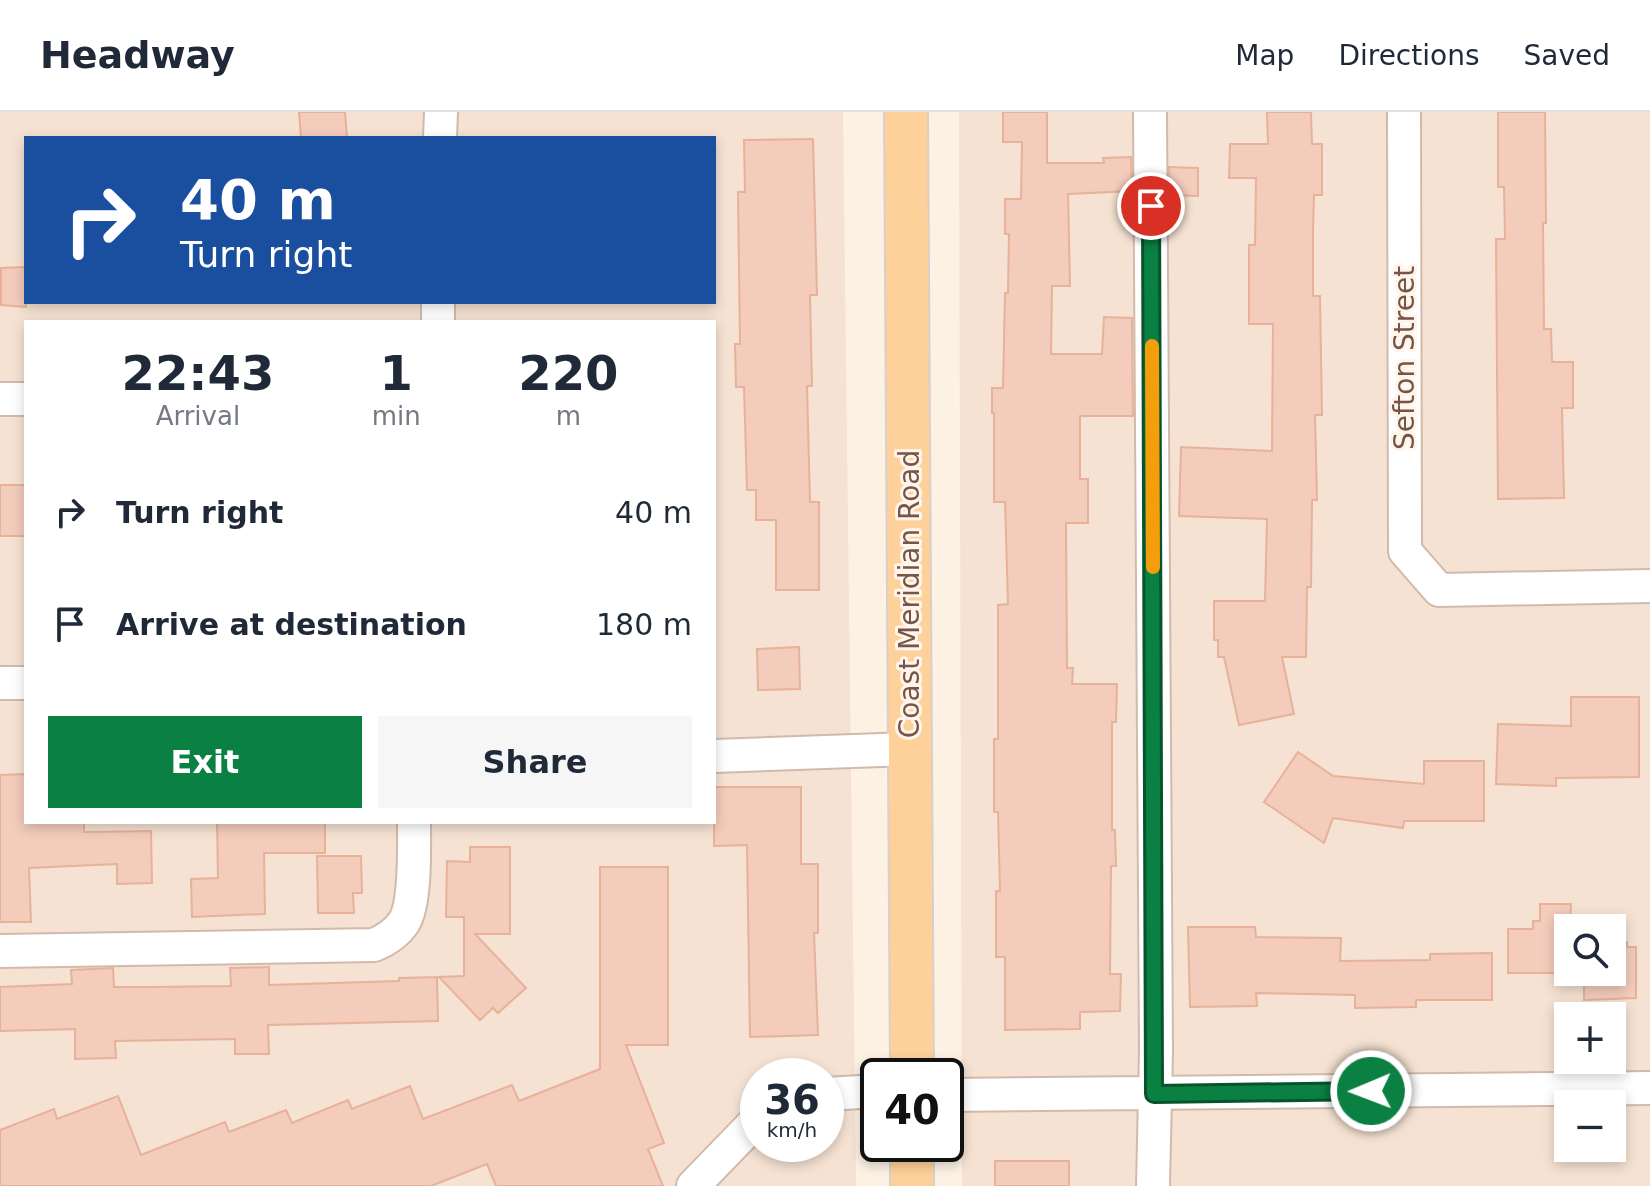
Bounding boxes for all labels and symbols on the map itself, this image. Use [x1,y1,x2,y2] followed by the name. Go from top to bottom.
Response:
[1117,172,1185,240] pin
[1388,266,1421,450] street label: Sefton Street
[893,450,926,738] street label: Coast Meridian Road
[1329,1049,1413,1133] position arrow
[860,1058,964,1162] speed limit sign: 40

